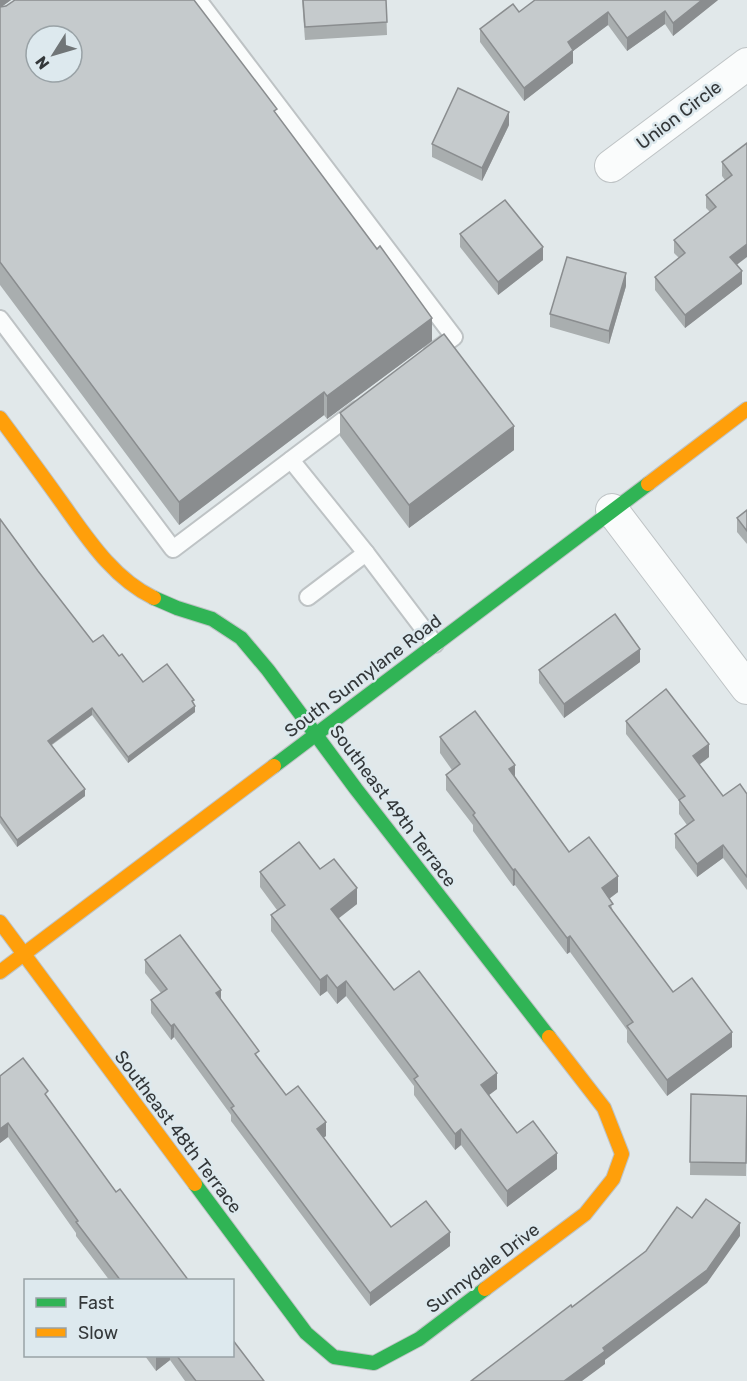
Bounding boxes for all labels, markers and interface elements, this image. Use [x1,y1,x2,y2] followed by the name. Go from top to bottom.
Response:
[24,24,84,84] north arrow
[31,52,53,73] text: N
[632,76,726,154] street label: Union Circle
[280,610,446,742] street label: South Sunnylane Road
[325,721,461,891] street label: Southeast 49th Terrace
[110,1046,246,1218] street label: Southeast 48th Terrace
[422,1218,544,1318] street label: Sunnydale Drive
[24,1279,234,1357] legend
[78,1292,114,1314] text: Fast
[78,1322,118,1344] text: Slow

